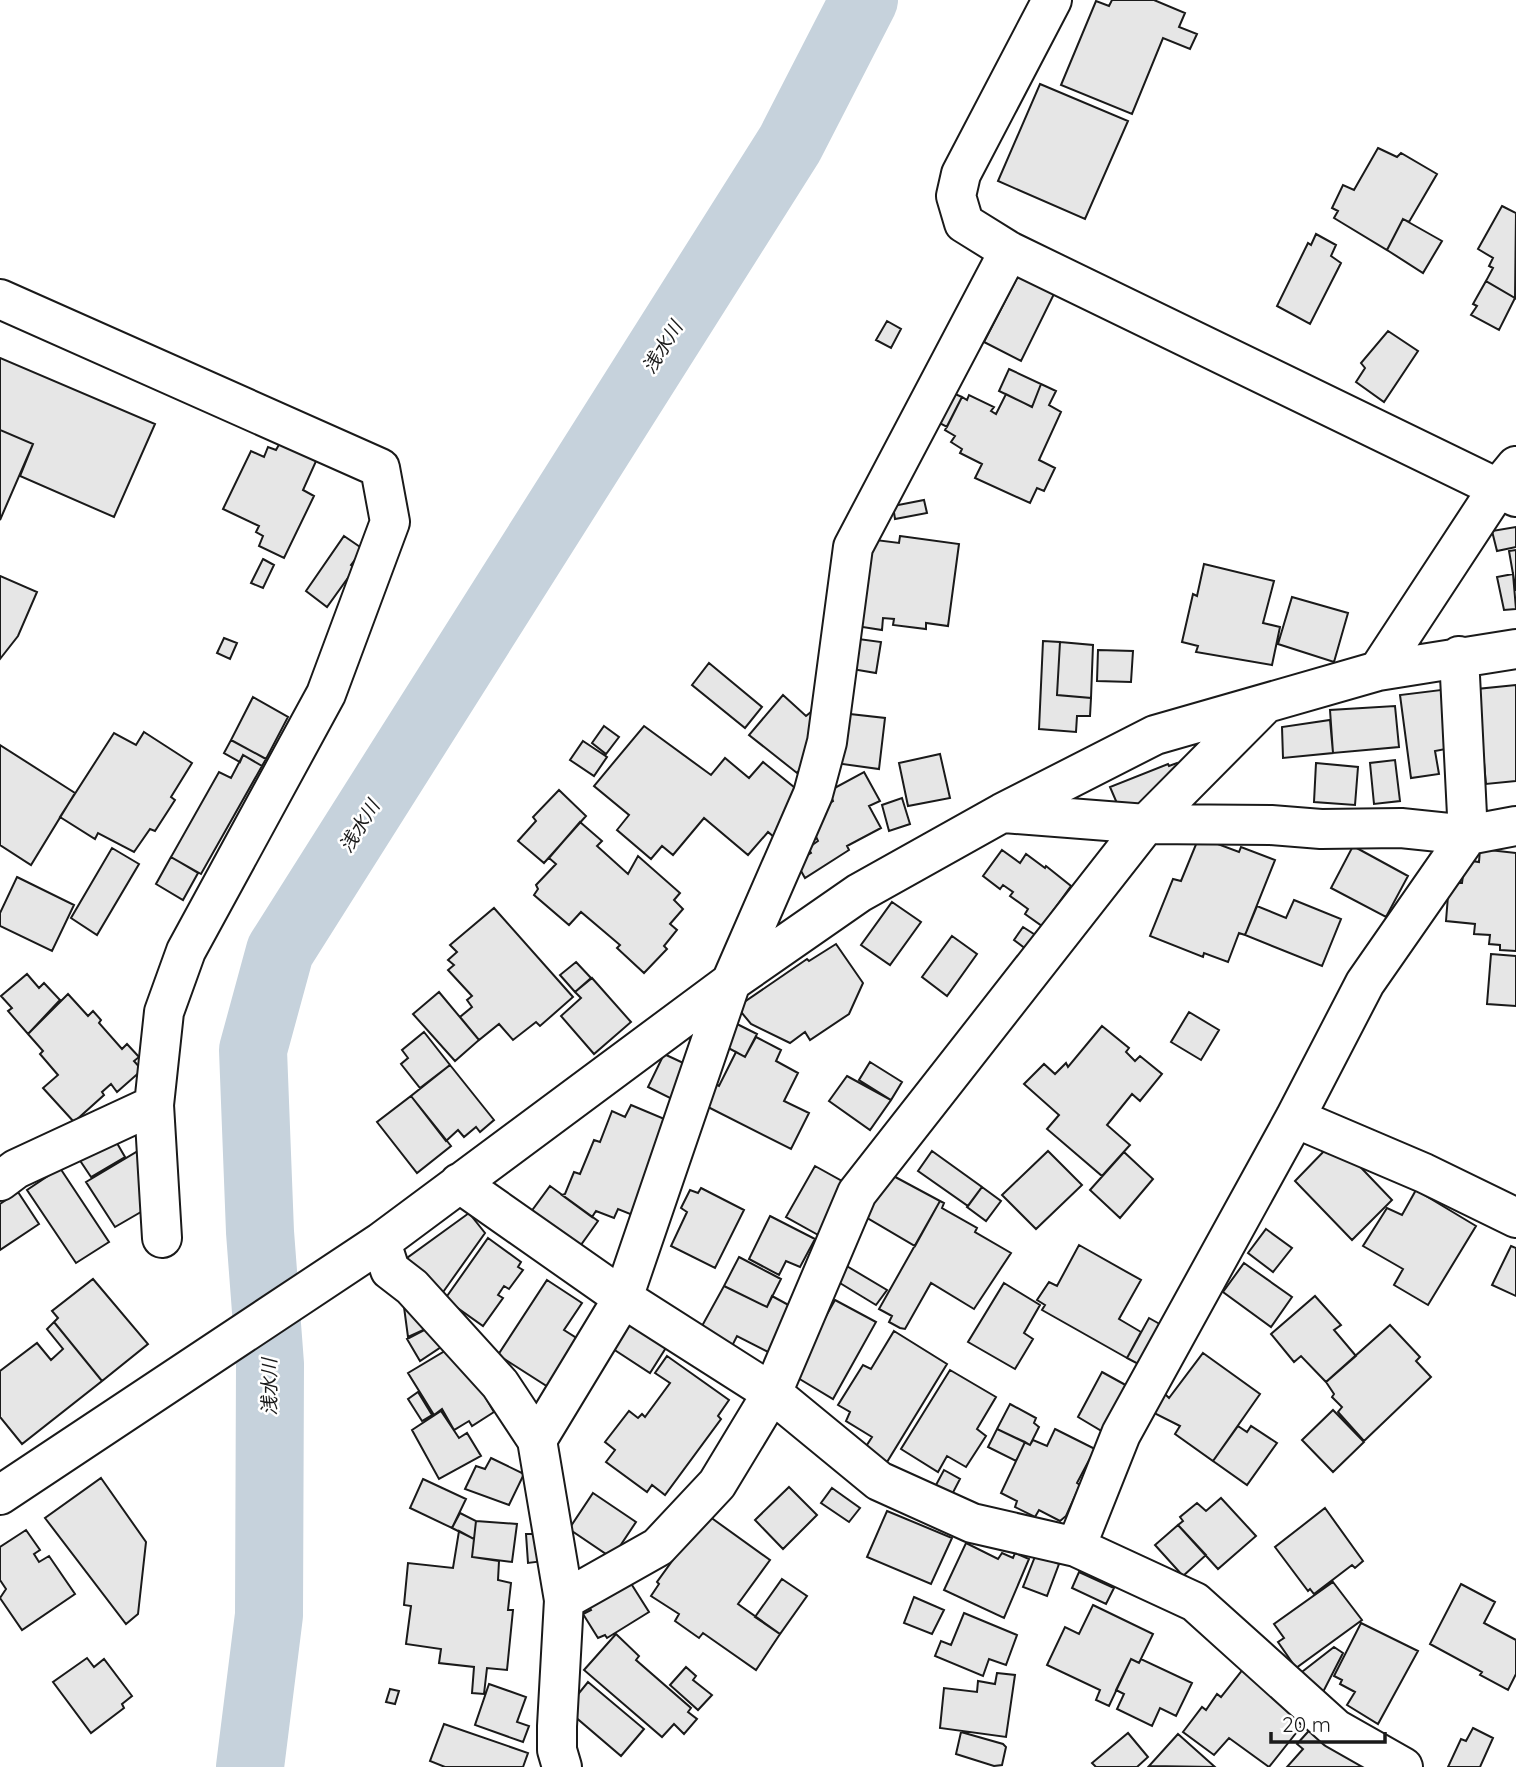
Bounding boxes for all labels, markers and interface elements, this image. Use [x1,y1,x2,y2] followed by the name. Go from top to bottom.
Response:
[637,315,688,378] water label: 浅水川
[334,794,385,857] water label: 浅水川
[257,1357,281,1416] water label: 浅水川
[1271,1700,1385,1744] scale bar
[1282,1711,1331,1737] text: 20 m

